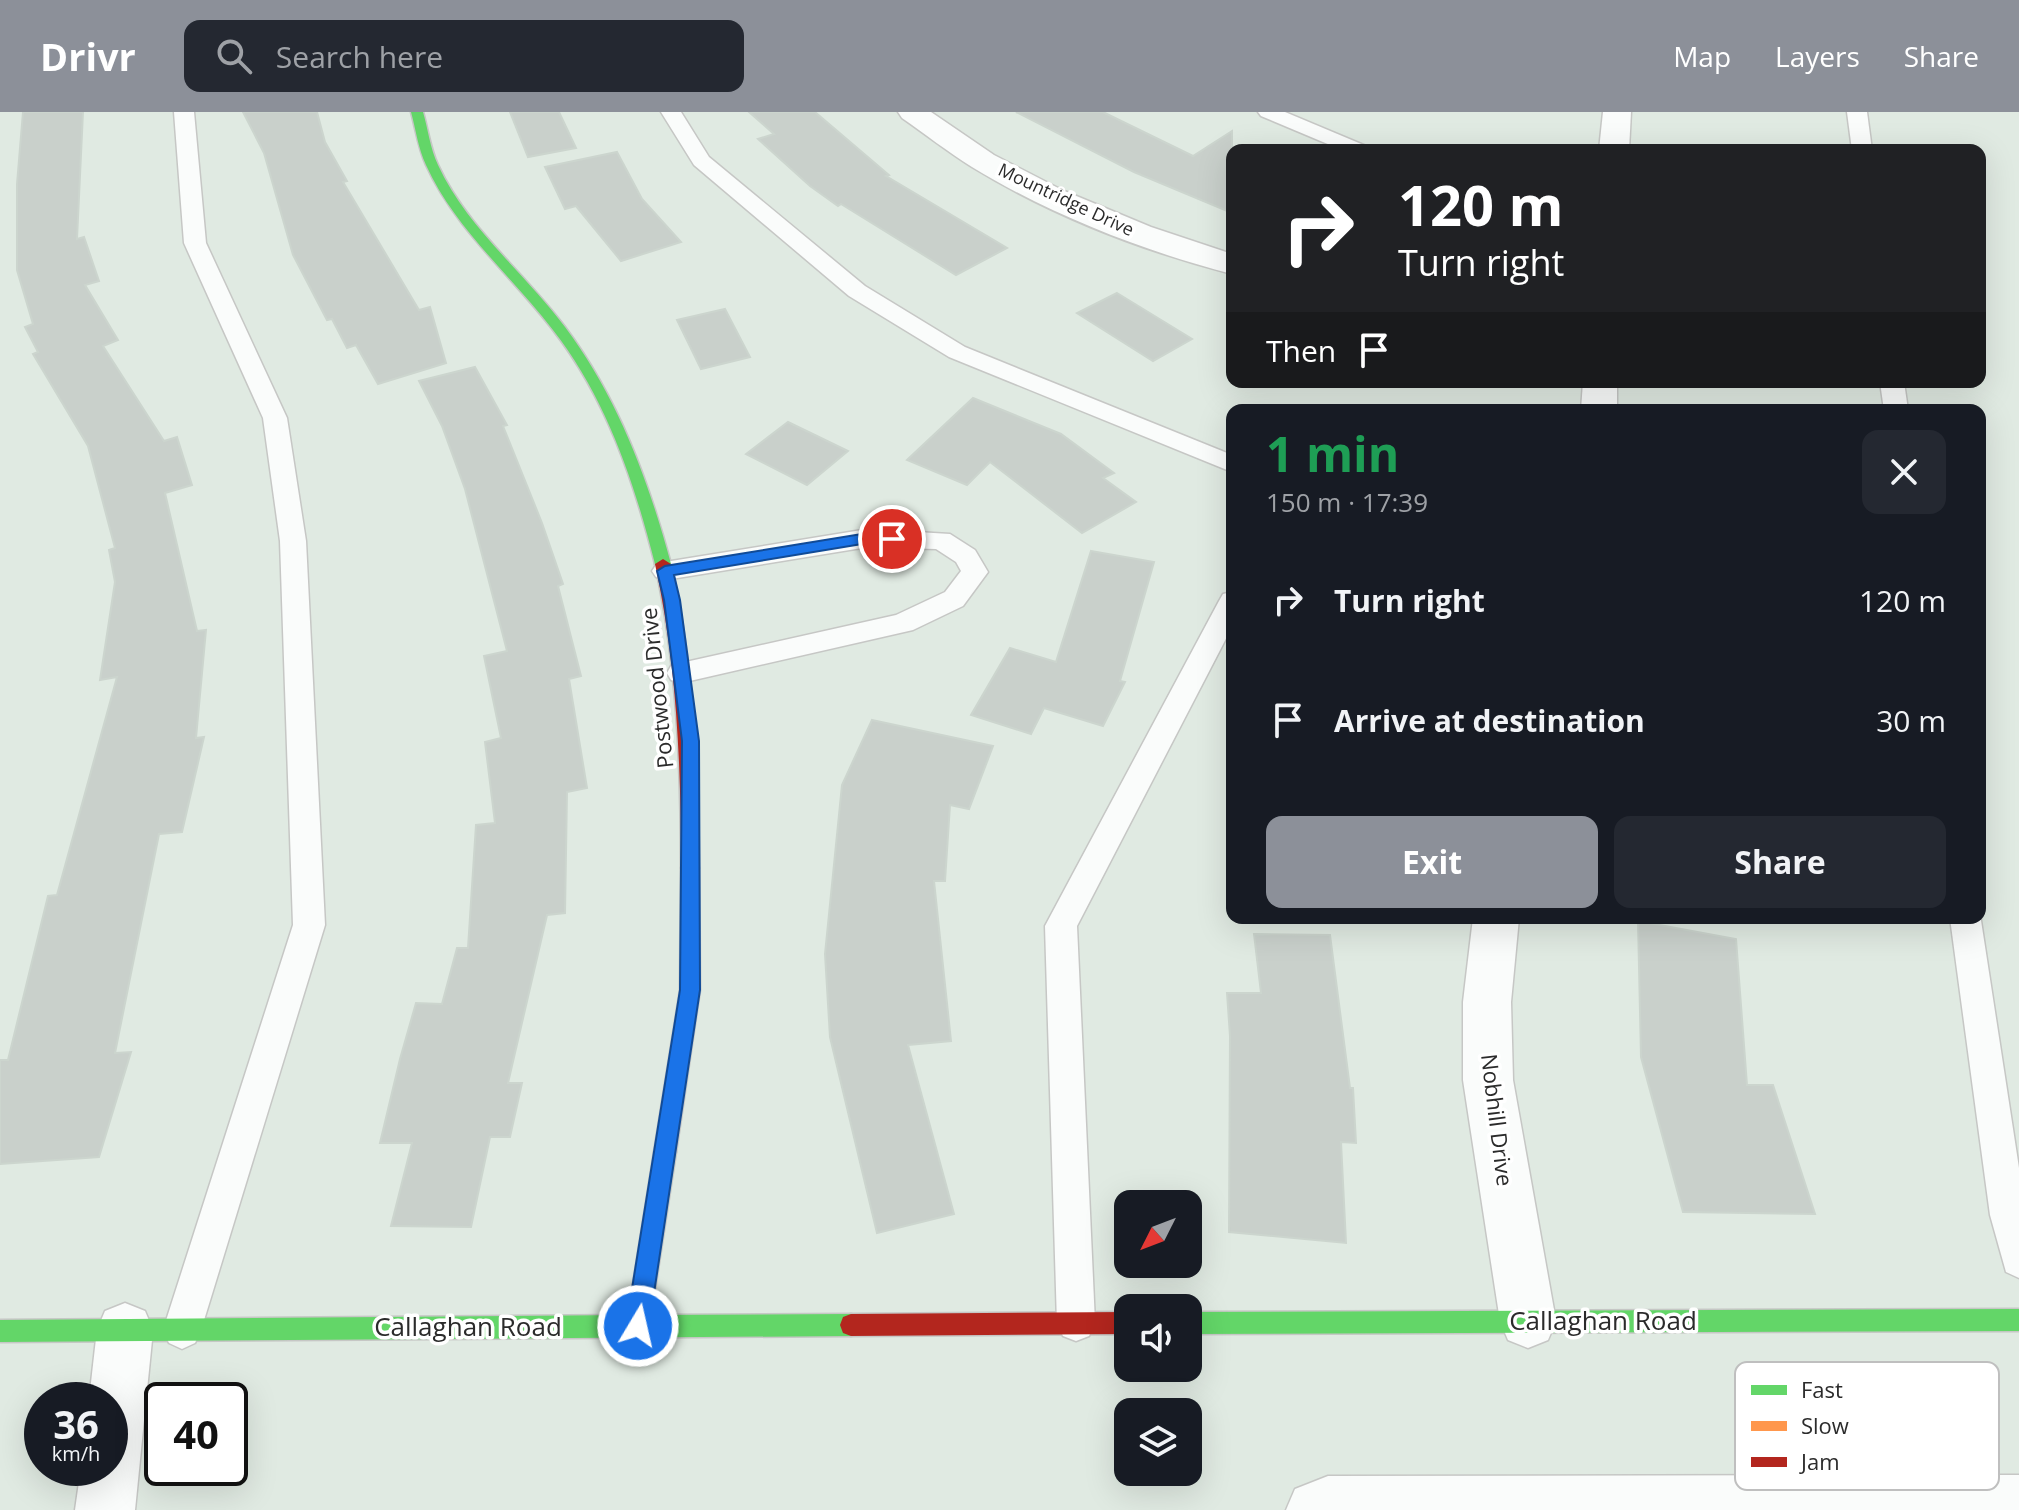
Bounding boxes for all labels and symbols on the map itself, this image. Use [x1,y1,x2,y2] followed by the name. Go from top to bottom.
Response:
[995,157,1138,241] street label: Mountridge Drive
[858,505,926,573] pin
[633,606,679,770] street label: Postwood Drive
[1475,1052,1521,1188] street label: Nobhill Drive
[1114,1190,1202,1278] north arrow
[596,1284,680,1368] position arrow
[1509,1302,1697,1338] street label: Callaghan Road
[374,1308,562,1344] street label: Callaghan Road
[1735,1362,1999,1490] legend
[1801,1374,1843,1404] text: Fast
[144,1382,248,1486] speed limit sign: 40
[1801,1410,1849,1440] text: Slow
[1799,1446,1840,1476] text: Jam

